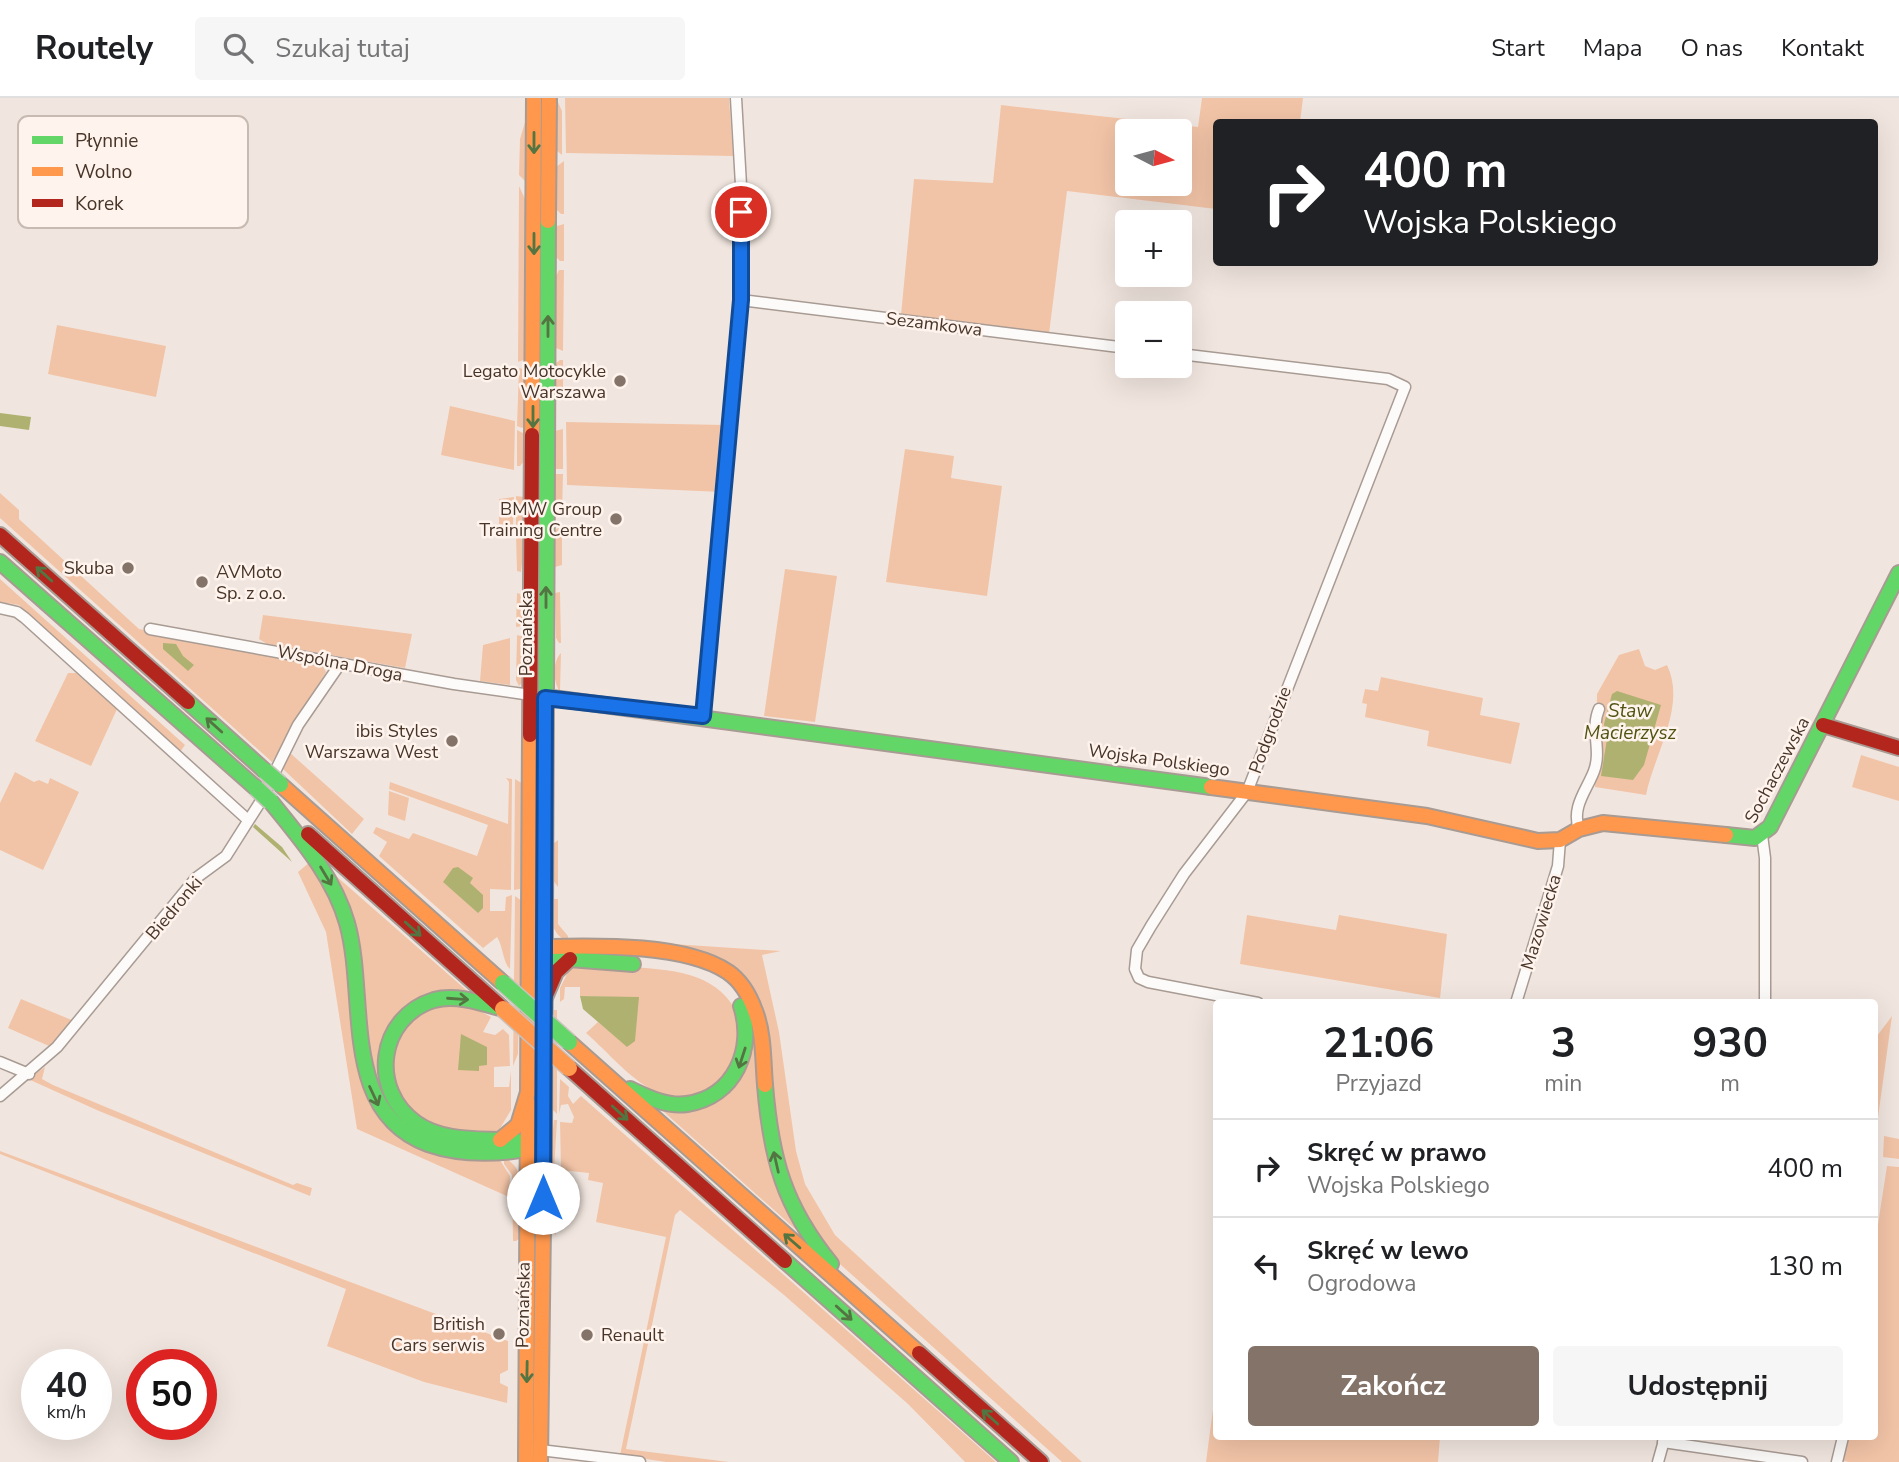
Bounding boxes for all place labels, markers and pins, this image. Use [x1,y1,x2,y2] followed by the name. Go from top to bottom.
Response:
[711,182,771,242] pin
[463,359,606,404] place label: Legato Motocykle Warszawa
[612,373,628,389] marker: Legato Motocykle Warszawa
[479,497,602,542] place label: BMW Group Training Centre
[608,511,624,527] marker: BMW Group Training Centre
[64,556,114,580] place label: Skuba
[120,560,136,576] marker: Skuba
[216,560,286,605] place label: AVMoto Sp. z o.o.
[194,574,210,590] marker: AVMoto Sp. z o.o.
[305,719,439,764] place label: ibis Styles Warszawa West
[444,733,460,749] marker: ibis Styles Warszawa West
[391,1312,485,1357] place label: British Cars serwis
[601,1323,664,1347] place label: Renault
[491,1326,507,1342] marker: British Cars serwis
[579,1327,595,1343] marker: Renault

